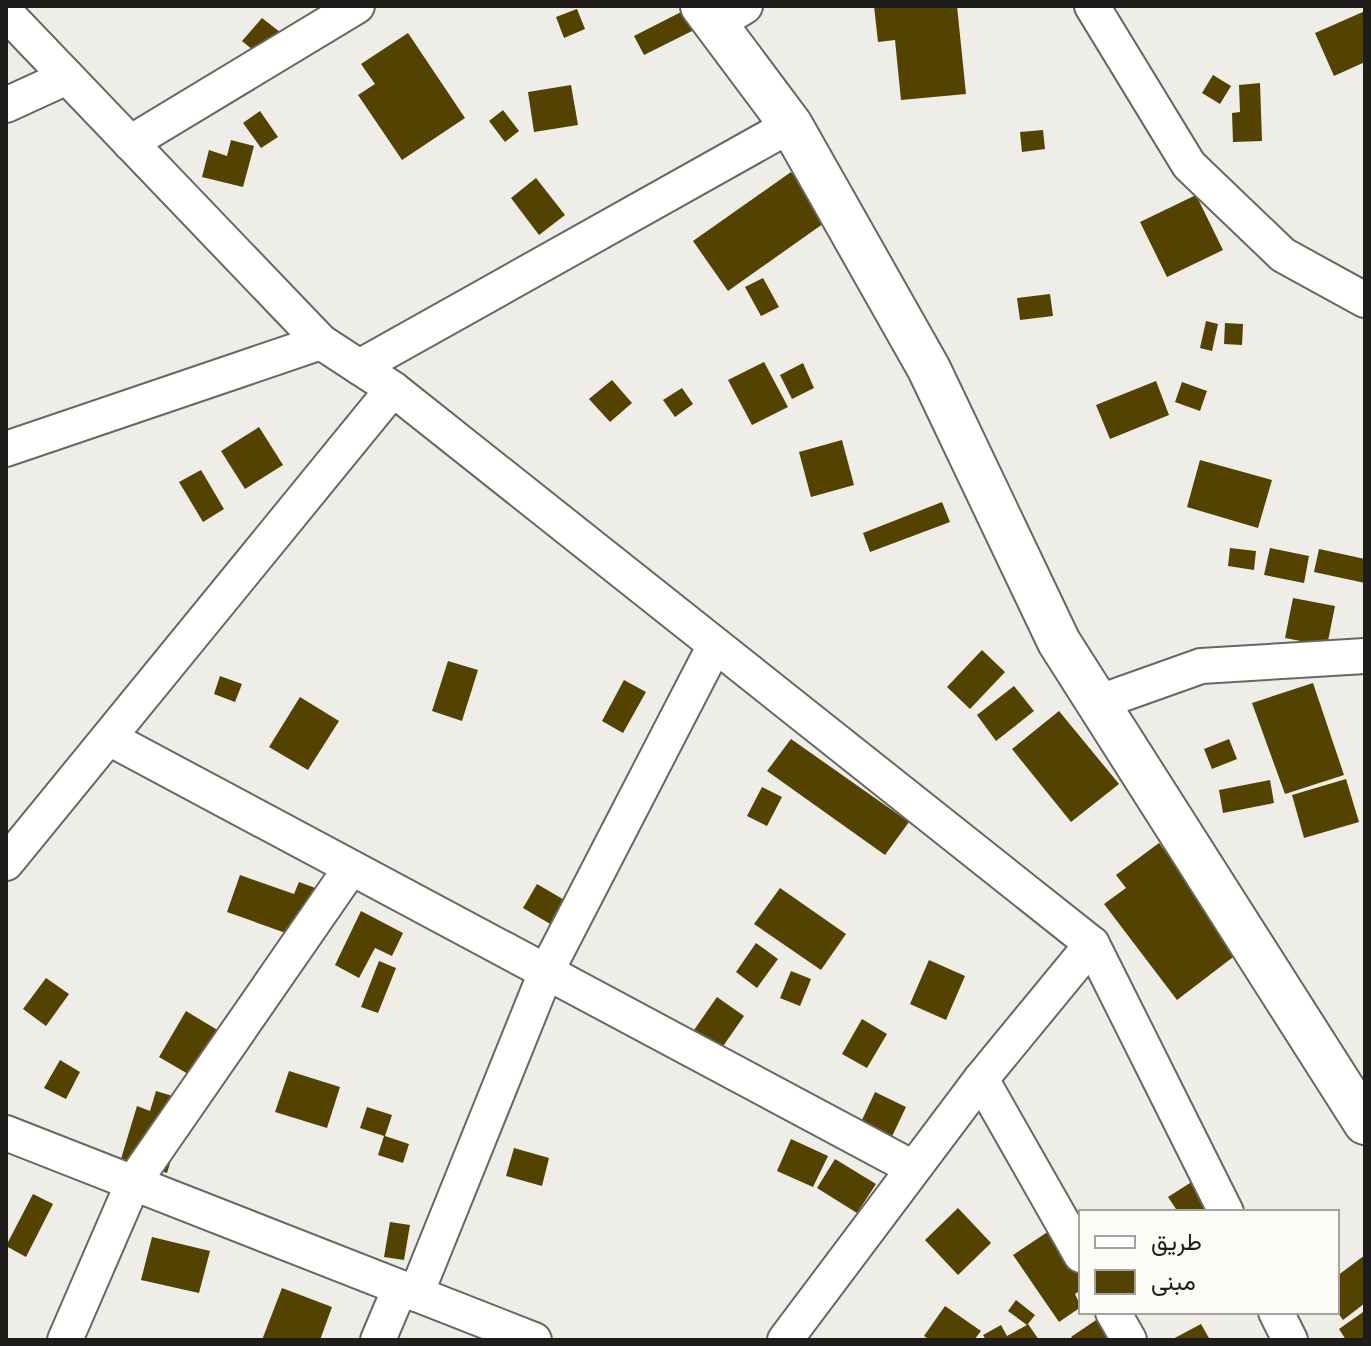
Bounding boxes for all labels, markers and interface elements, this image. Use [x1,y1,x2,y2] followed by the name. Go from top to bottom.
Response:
[1079,1210,1339,1314] legend
[1151,1223,1202,1259] text: طريق
[1151,1263,1196,1299] text: مبنى

